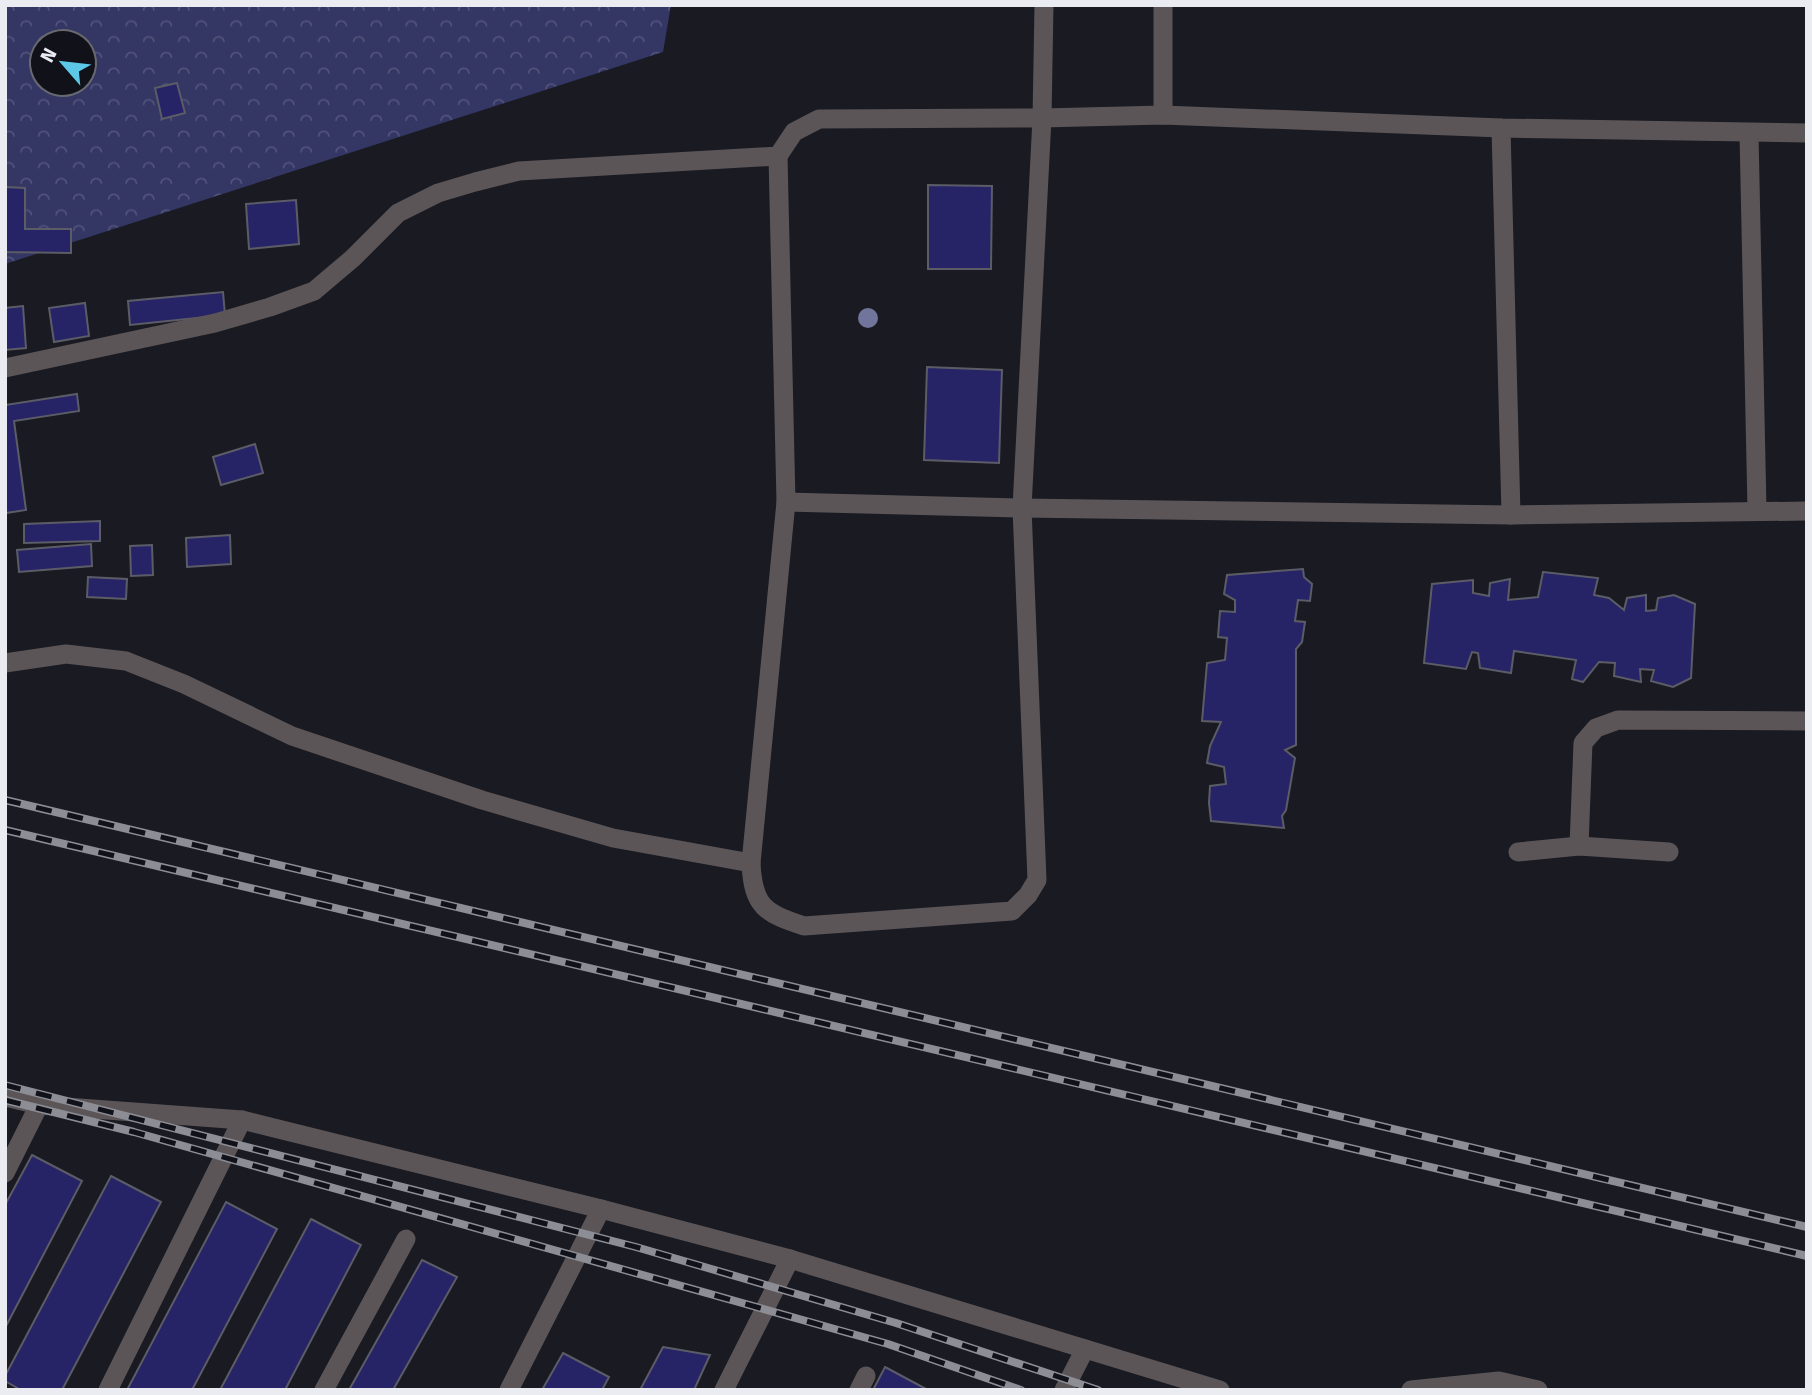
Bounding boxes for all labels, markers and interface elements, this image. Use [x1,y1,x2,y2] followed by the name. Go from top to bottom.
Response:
[28,28,98,98] north arrow
[35,44,62,66] text: N

